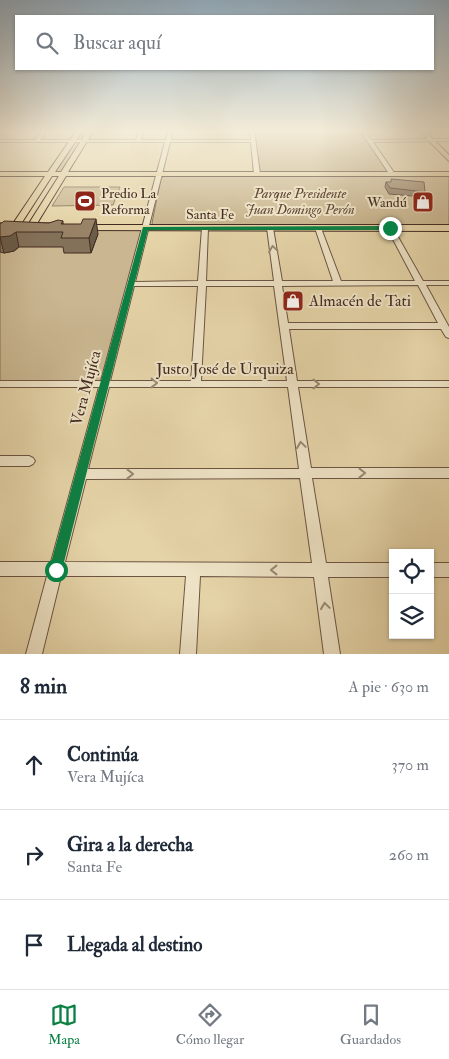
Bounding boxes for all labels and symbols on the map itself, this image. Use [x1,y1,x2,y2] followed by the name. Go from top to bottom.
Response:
[101,185,156,218] place label: Predio La Reforma
[245,185,355,218] park label: Parque Presidente Juan Domingo Perón
[73,189,97,213] sports icon: Predio La Reforma
[411,190,435,214] shop icon: Wandú
[366,194,407,211] place label: Wandú
[186,206,234,223] street label: Santa Fe
[379,217,402,240] route end
[268,245,279,253] one-way arrow
[281,289,305,313] shop icon: Almacén de Tati
[308,291,411,311] place label: Almacén de Tati
[66,348,106,428] street label: Vera Mujíca
[155,359,294,380] street label: Justo José de Urquiza
[150,378,158,388] one-way arrow
[312,379,320,389] one-way arrow
[297,441,307,449] one-way arrow
[358,468,366,478] one-way arrow
[126,469,134,479] one-way arrow
[45,559,68,582] route start
[270,565,278,575] one-way arrow
[320,601,330,610] one-way arrow

